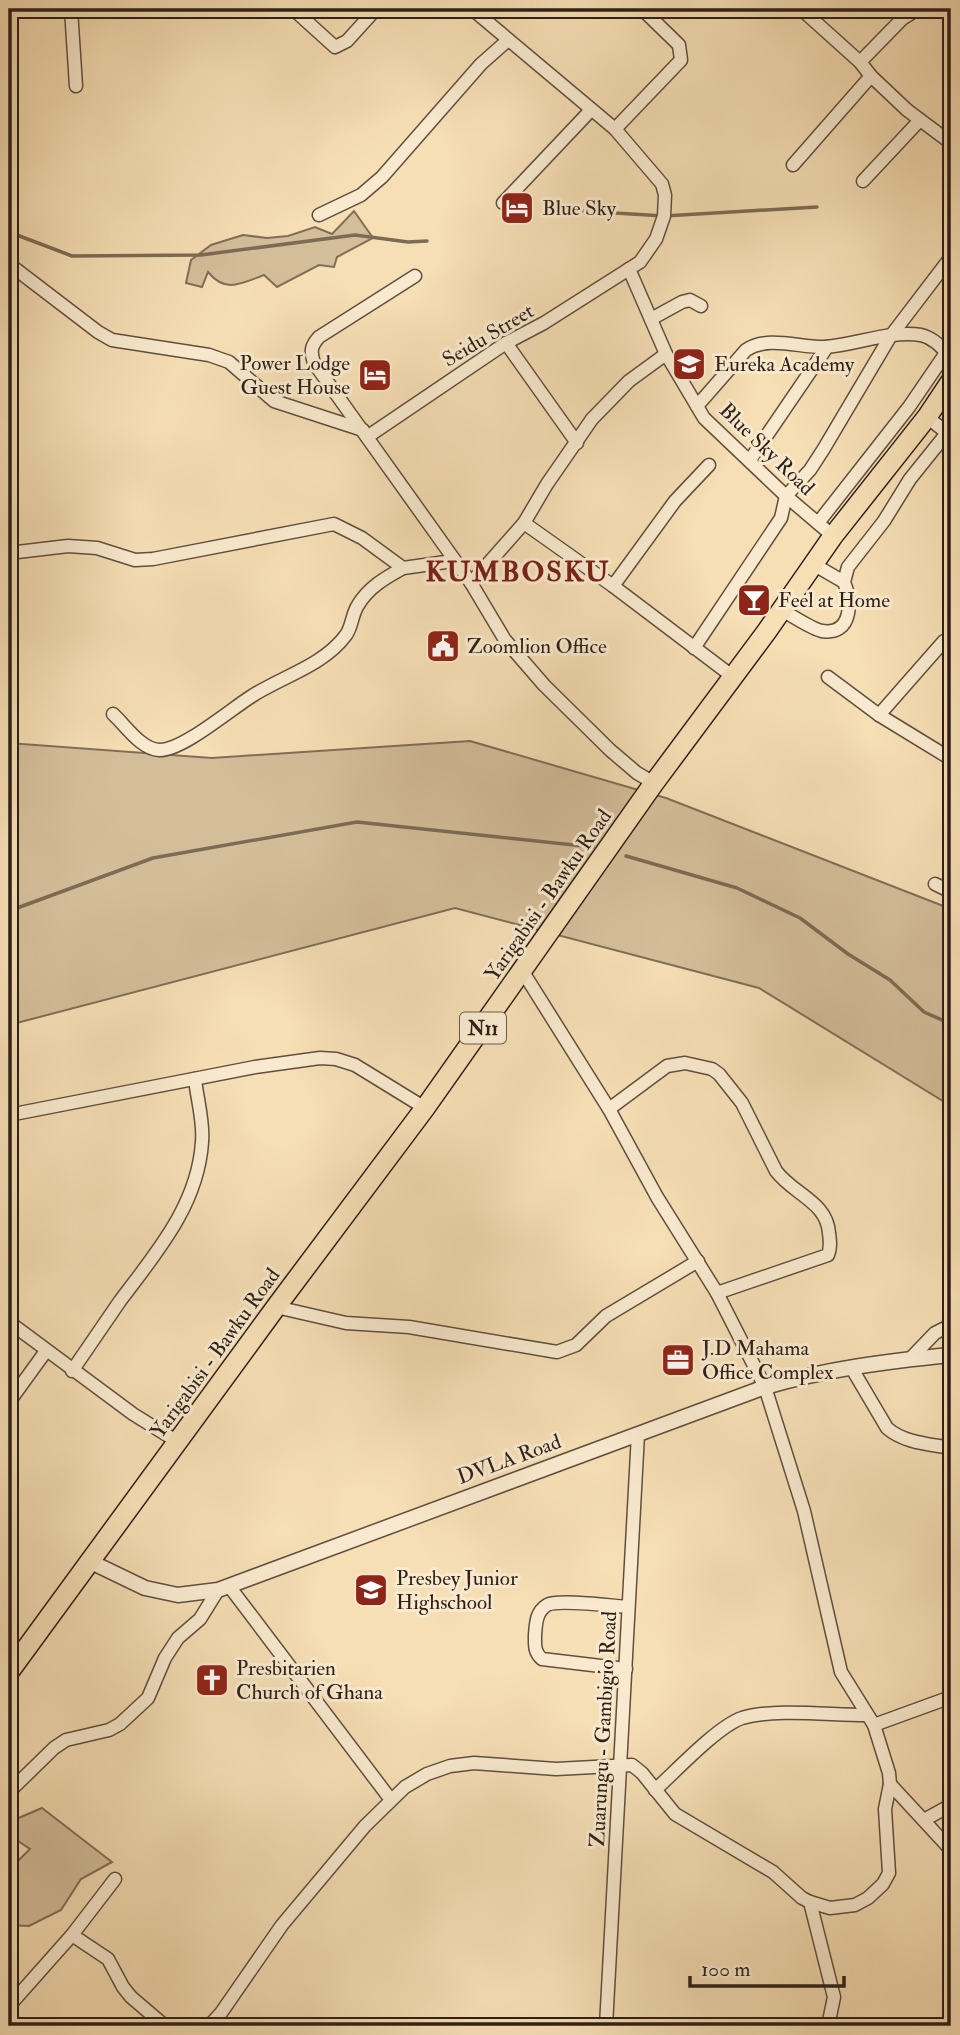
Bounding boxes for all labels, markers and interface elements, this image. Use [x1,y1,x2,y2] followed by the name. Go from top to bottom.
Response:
[498,189,536,227] hotel icon: Blue Sky
[542,195,617,222] place label: Blue Sky
[438,297,539,373] street label: Seidu Street
[670,345,708,383] school or university icon: Eureka Academy
[240,350,350,401] place label: Power Lodge Guest House
[714,351,855,378] place label: Eureka Academy
[356,356,394,394] hotel icon: Power Lodge Guest House
[713,397,821,502] street label: Blue Sky Road
[426,555,610,590] district label: KUMBOSKU
[735,581,773,619] bar icon: Feel at Home
[778,587,890,614] place label: Feel at Home
[424,627,462,665] public building icon: Zoomlion Office
[467,633,607,660] place label: Zoomlion Office
[479,803,618,987] street label: Yarigabisi - Bawku Road
[460,1012,506,1044] road number: N11
[145,1262,287,1444] street label: Yarigabisi - Bawku Road
[701,1335,834,1386] place label: J.D Mahama Office Complex
[659,1341,697,1379] office icon: J.D Mahama Office Complex
[454,1428,565,1491] street label: DVLA Road
[396,1565,518,1616] place label: Presbey Junior Highschool
[352,1571,390,1609] school or university icon: Presbey Junior Highschool
[584,1610,623,1848] street label: Zuarungu - Gambigio Road
[236,1655,383,1706] place label: Presbitarien Church of Ghana
[193,1661,231,1699] church icon: Presbitarien Church of Ghana
[690,1944,844,1988] scale bar
[701,1956,751,1983] text: 100 m

